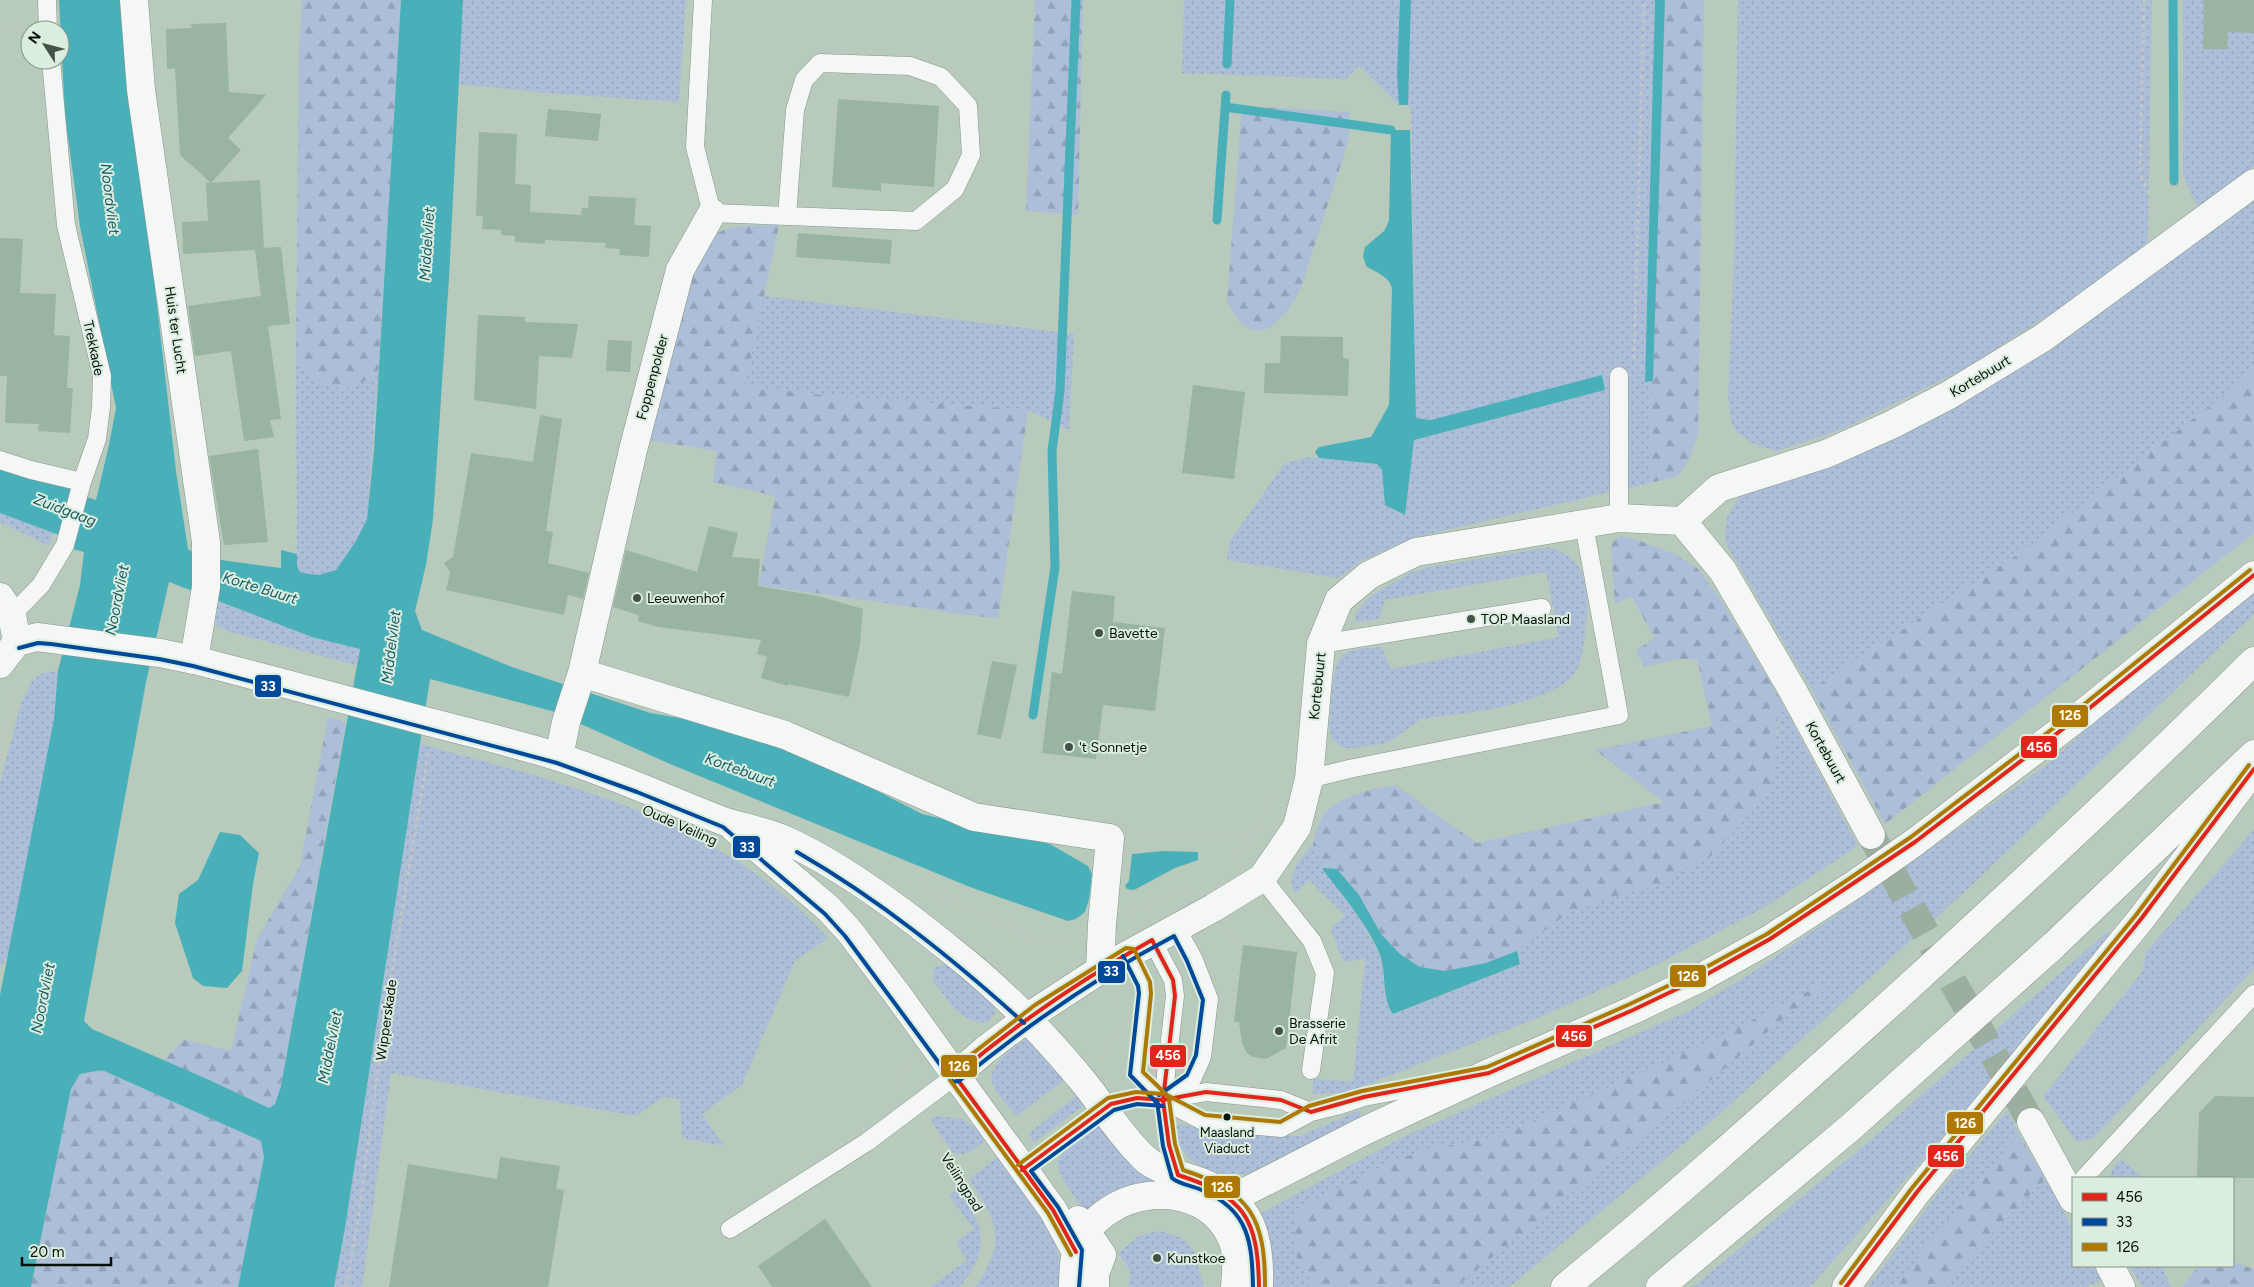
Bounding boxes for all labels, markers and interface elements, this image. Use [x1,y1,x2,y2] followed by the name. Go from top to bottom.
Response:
[20,20,70,70] north arrow
[25,28,45,47] text: N
[97,162,123,236] water label: Noordvliet
[415,206,439,282] water label: Middelvliet
[161,285,190,375] street label: Huis ter Lucht
[79,319,108,378] street label: Trekkade
[633,332,672,422] street label: Foppenpolder
[1947,352,2014,401] street label: Kortebuurt
[31,490,99,530] water label: Zuidgaag
[101,563,133,637] water label: Noordvliet
[220,568,300,608] water label: Korte Buurt
[647,590,726,607] place label: Leeuwenhof
[631,592,643,604] marker: Leeuwenhof
[378,609,404,685] water label: Middelvliet
[1481,611,1570,628] place label: TOP Maasland
[1465,613,1477,625] marker: TOP Maasland
[1109,625,1158,642] place label: Bavette
[1093,627,1105,639] marker: Bavette
[1305,651,1330,721] street label: Kortebuurt
[254,674,282,698] line badge: 33
[260,678,276,695] text: 33
[2051,704,2089,728] line badge: 126
[2059,707,2081,724] text: 126
[1802,718,1849,786] street label: Kortebuurt
[2020,735,2058,759] line badge: 456
[1079,739,1148,756] place label: 't Sonnetje
[2026,739,2052,756] text: 456
[1063,741,1075,753] marker: 't Sonnetje
[702,749,778,791] water label: Kortebuurt
[640,801,720,850] street label: Oude Veiling
[732,835,761,859] line badge: 33
[739,839,755,856] text: 33
[1097,960,1126,984] line badge: 33
[27,961,59,1035] water label: Noordvliet
[1103,963,1119,980] text: 33
[1669,964,1707,988] line badge: 126
[1677,968,1699,985] text: 126
[372,978,401,1062] street label: Wipperskade
[314,1009,346,1085] water label: Middelvliet
[1289,1015,1346,1048] place label: Brasserie De Afrit
[1555,1024,1593,1048] line badge: 456
[1273,1025,1285,1037] marker: Brasserie De Afrit
[1561,1028,1587,1045] text: 456
[1149,1044,1187,1068] line badge: 456
[1155,1047,1181,1064] text: 456
[940,1054,978,1078] line badge: 126
[948,1058,970,1075] text: 126
[1946,1111,1984,1135] line badge: 126
[1222,1112,1232,1122] marker: Maasland Viaduct
[1954,1115,1976,1132] text: 126
[1200,1125,1254,1156] place label: Maasland Viaduct
[1927,1144,1965,1168] line badge: 456
[1933,1148,1959,1165] text: 456
[937,1150,986,1215] street label: Veilingpad
[1203,1175,1241,1199] line badge: 126
[2072,1177,2234,1267] legend
[1211,1179,1233,1196] text: 126
[2116,1188,2143,1206] text: 456
[2116,1213,2132,1231] text: 33
[22,1234,111,1266] scale bar
[2116,1238,2140,1256] text: 126
[30,1243,64,1261] text: 20 m
[1167,1250,1226,1267] place label: Kunstkoe
[1151,1252,1163,1264] marker: Kunstkoe

